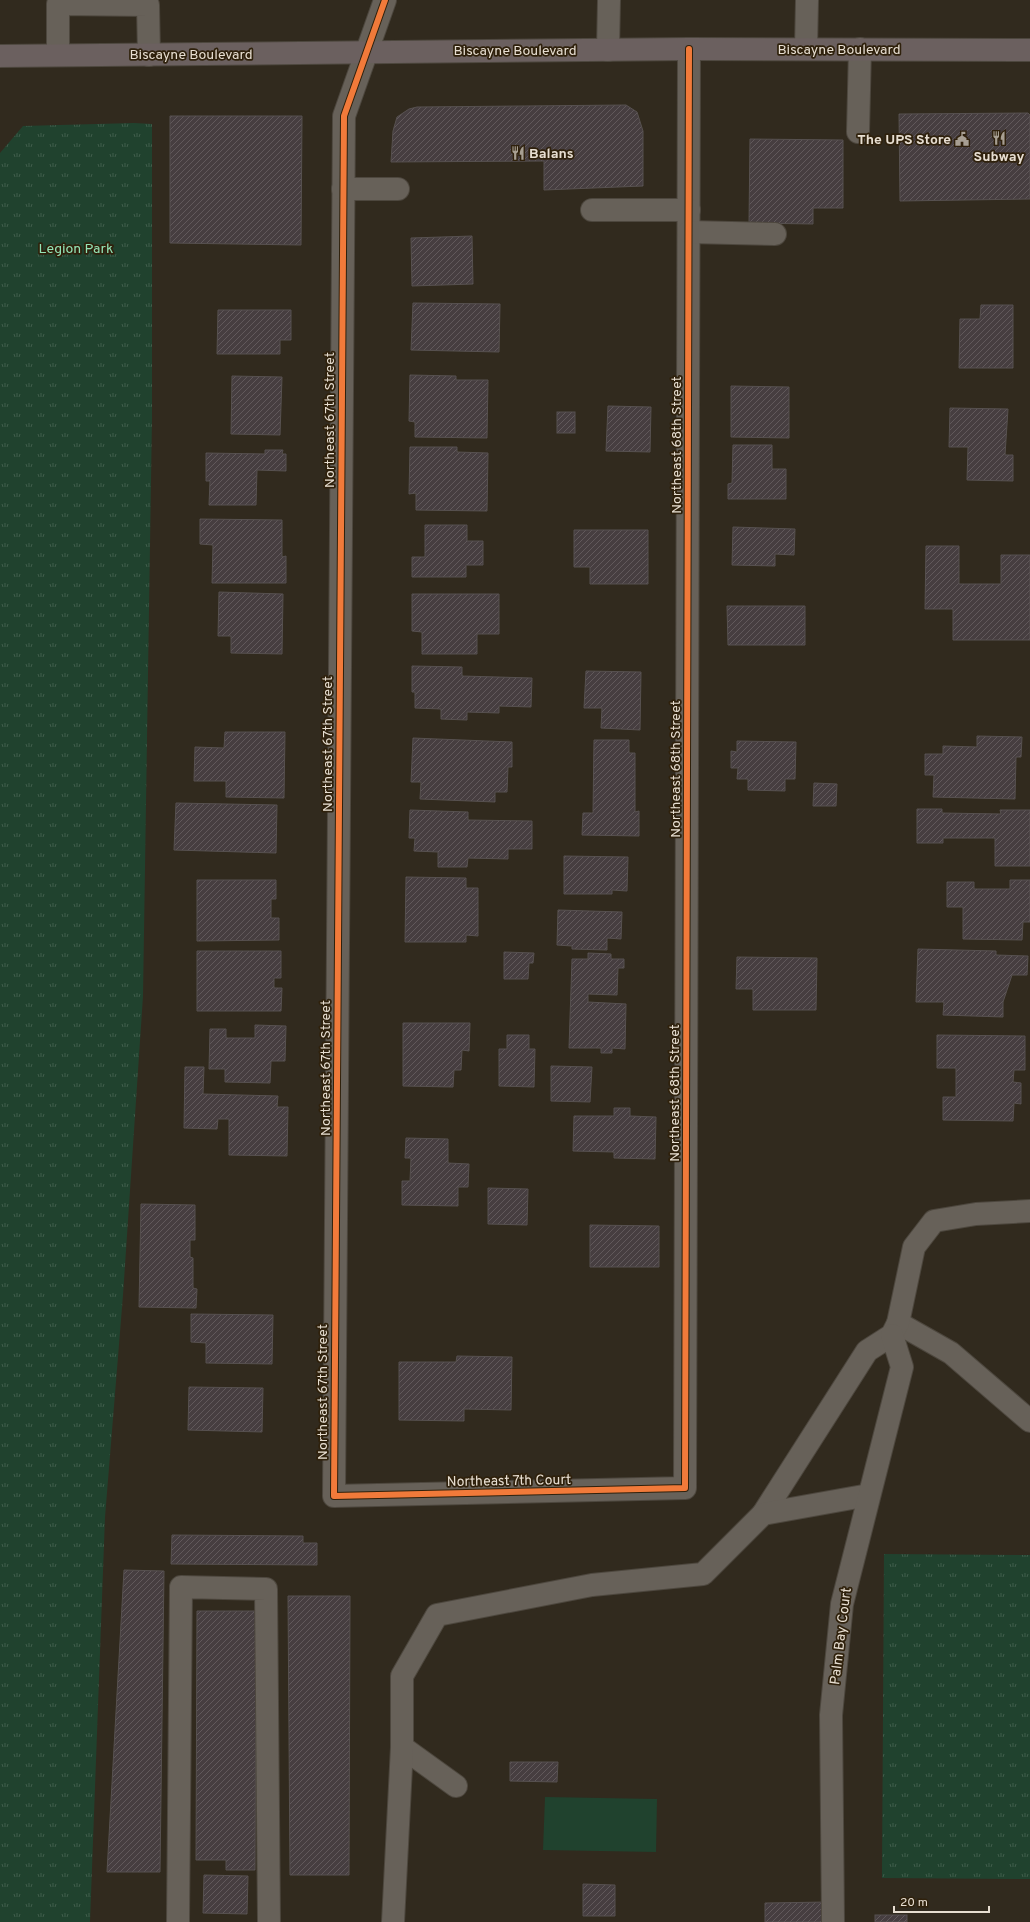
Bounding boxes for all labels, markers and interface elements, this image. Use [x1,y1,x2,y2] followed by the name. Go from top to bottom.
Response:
[777,42,901,59] street label: Biscayne Boulevard
[453,43,577,60] street label: Biscayne Boulevard
[129,47,253,64] street label: Biscayne Boulevard
[991,130,1007,146] restaurant icon: Subway
[954,131,970,147] public building icon: The UPS Store
[857,132,951,149] place label: The UPS Store
[510,145,526,161] restaurant icon: Balans
[529,146,574,163] place label: Balans
[974,149,1024,166] place label: Subway
[39,241,113,258] park label: Legion Park
[322,352,339,488] street label: Northeast 67th Street
[669,376,686,514] street label: Northeast 68th Street
[320,676,337,812] street label: Northeast 67th Street
[668,700,685,838] street label: Northeast 68th Street
[318,1000,335,1136] street label: Northeast 67th Street
[667,1024,684,1162] street label: Northeast 68th Street
[315,1324,332,1460] street label: Northeast 67th Street
[447,1472,571,1491] street label: Northeast 7th Court
[827,1587,856,1686] street label: Palm Bay Court
[894,1888,989,1914] scale bar
[900,1895,928,1911] text: 20 m

